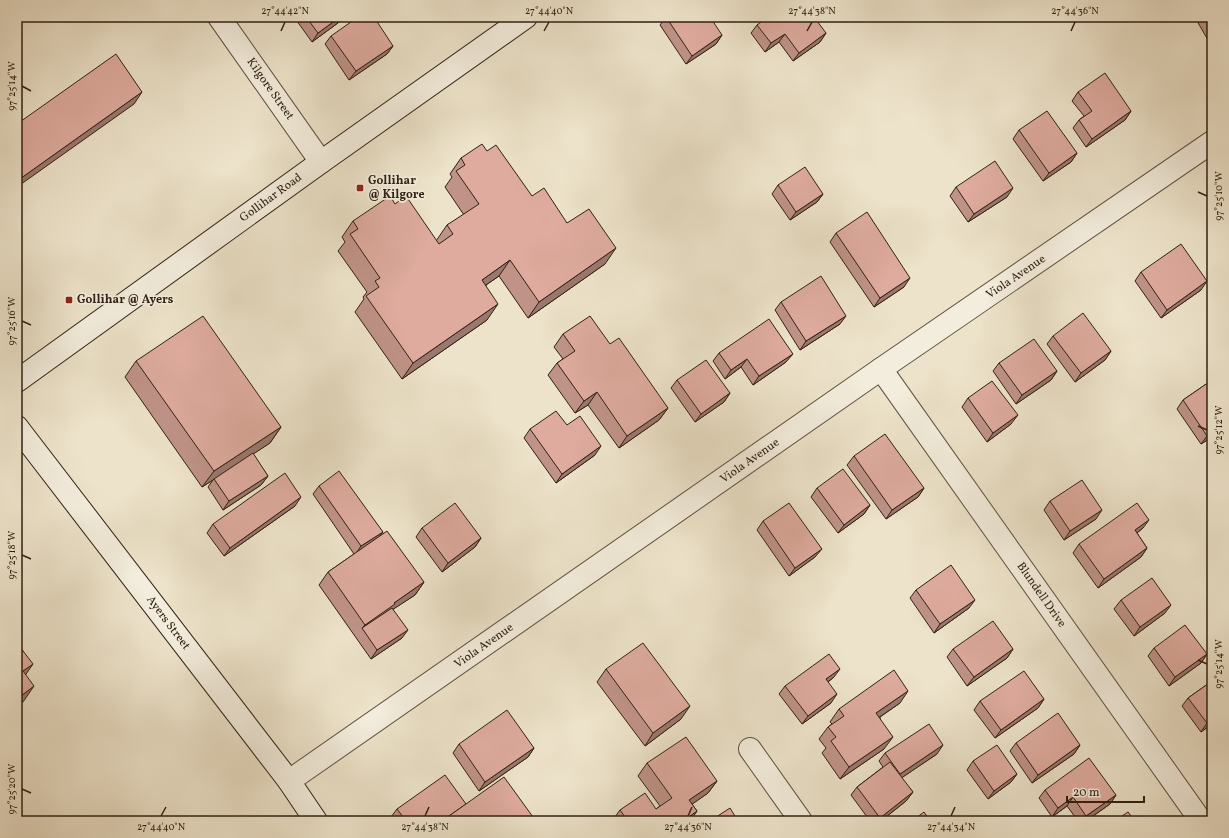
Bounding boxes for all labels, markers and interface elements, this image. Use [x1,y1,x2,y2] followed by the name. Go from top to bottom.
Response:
[261,4,309,18] text: 27°44'42"N
[525,4,574,18] text: 27°44'40"N
[788,4,836,18] text: 27°44'38"N
[1051,4,1099,18] text: 27°44'36"N
[243,55,297,123] street label: Kilgore Street
[5,61,19,111] text: 97°25'14"W
[237,170,306,226] street label: Gollihar Road
[1212,171,1226,221] text: 97°25'10"W
[368,173,425,203] place label: Gollihar @ Kilgore
[355,183,365,193] marker: Gollihar @ Kilgore
[983,251,1049,303] street label: Viola Avenue
[77,292,174,308] place label: Gollihar @ Ayers
[64,295,74,305] marker: Gollihar @ Ayers
[5,297,19,345] text: 97°25'16"W
[1212,406,1226,454] text: 97°25'12"W
[717,435,783,487] street label: Viola Avenue
[5,531,19,579] text: 97°25'18"W
[1013,559,1070,631] street label: Blundell Drive
[142,593,194,653] street label: Ayers Street
[451,620,517,672] street label: Viola Avenue
[1212,639,1226,689] text: 97°25'14"W
[5,764,19,814] text: 97°25'20"W
[1067,778,1144,804] scale bar
[1073,785,1100,801] text: 20 m
[137,820,186,834] text: 27°44'40"N
[401,820,449,834] text: 27°44'38"N
[664,820,712,834] text: 27°44'36"N
[927,820,976,834] text: 27°44'34"N

